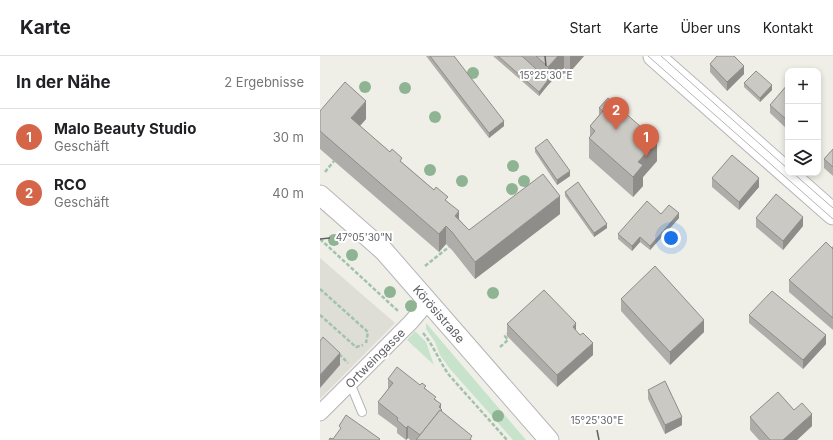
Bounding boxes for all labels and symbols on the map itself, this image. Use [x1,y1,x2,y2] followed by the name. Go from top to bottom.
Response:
[519,69,573,81] text: 15°25'30"E
[603,97,629,130] pin: 2
[633,124,659,157] pin: 1
[661,228,681,248] your location
[336,231,392,243] text: 47°05'30"N
[410,282,468,346] street label: Körösistraße
[342,325,408,391] street label: Ortweingasse
[570,414,624,426] text: 15°25'30"E

